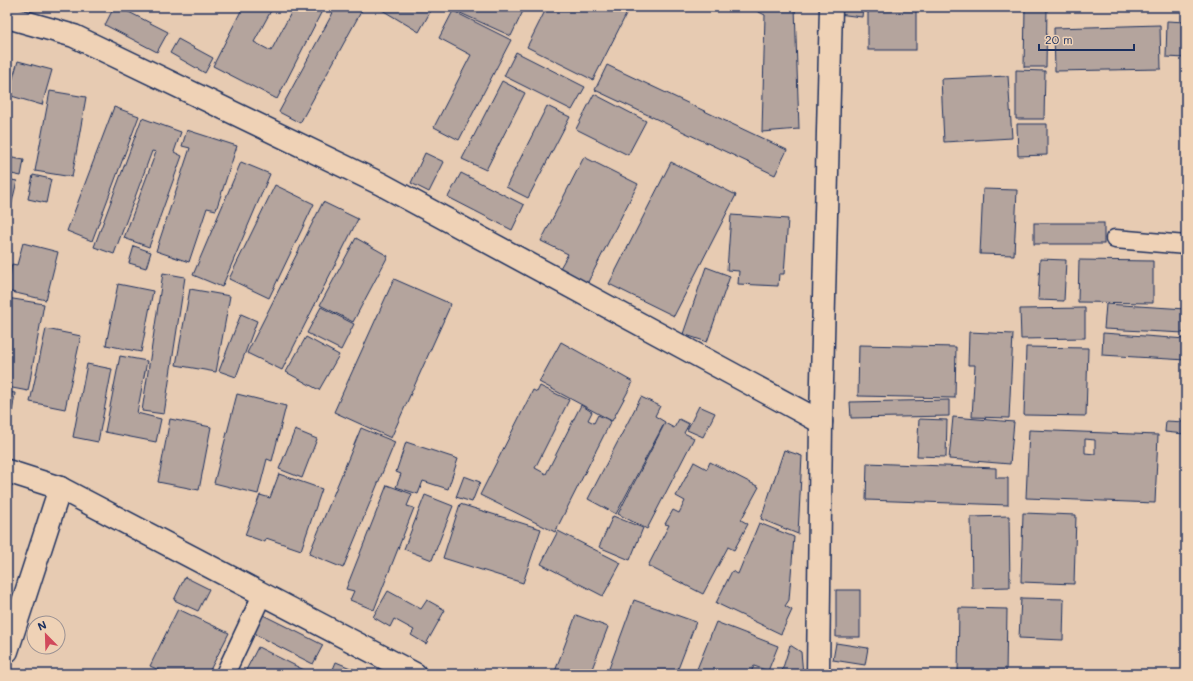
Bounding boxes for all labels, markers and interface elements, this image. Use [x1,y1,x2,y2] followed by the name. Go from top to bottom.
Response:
[1039,26,1134,52] scale bar
[1045,31,1073,47] text: 20 m
[26,615,66,655] north arrow
[35,617,49,634] text: N

